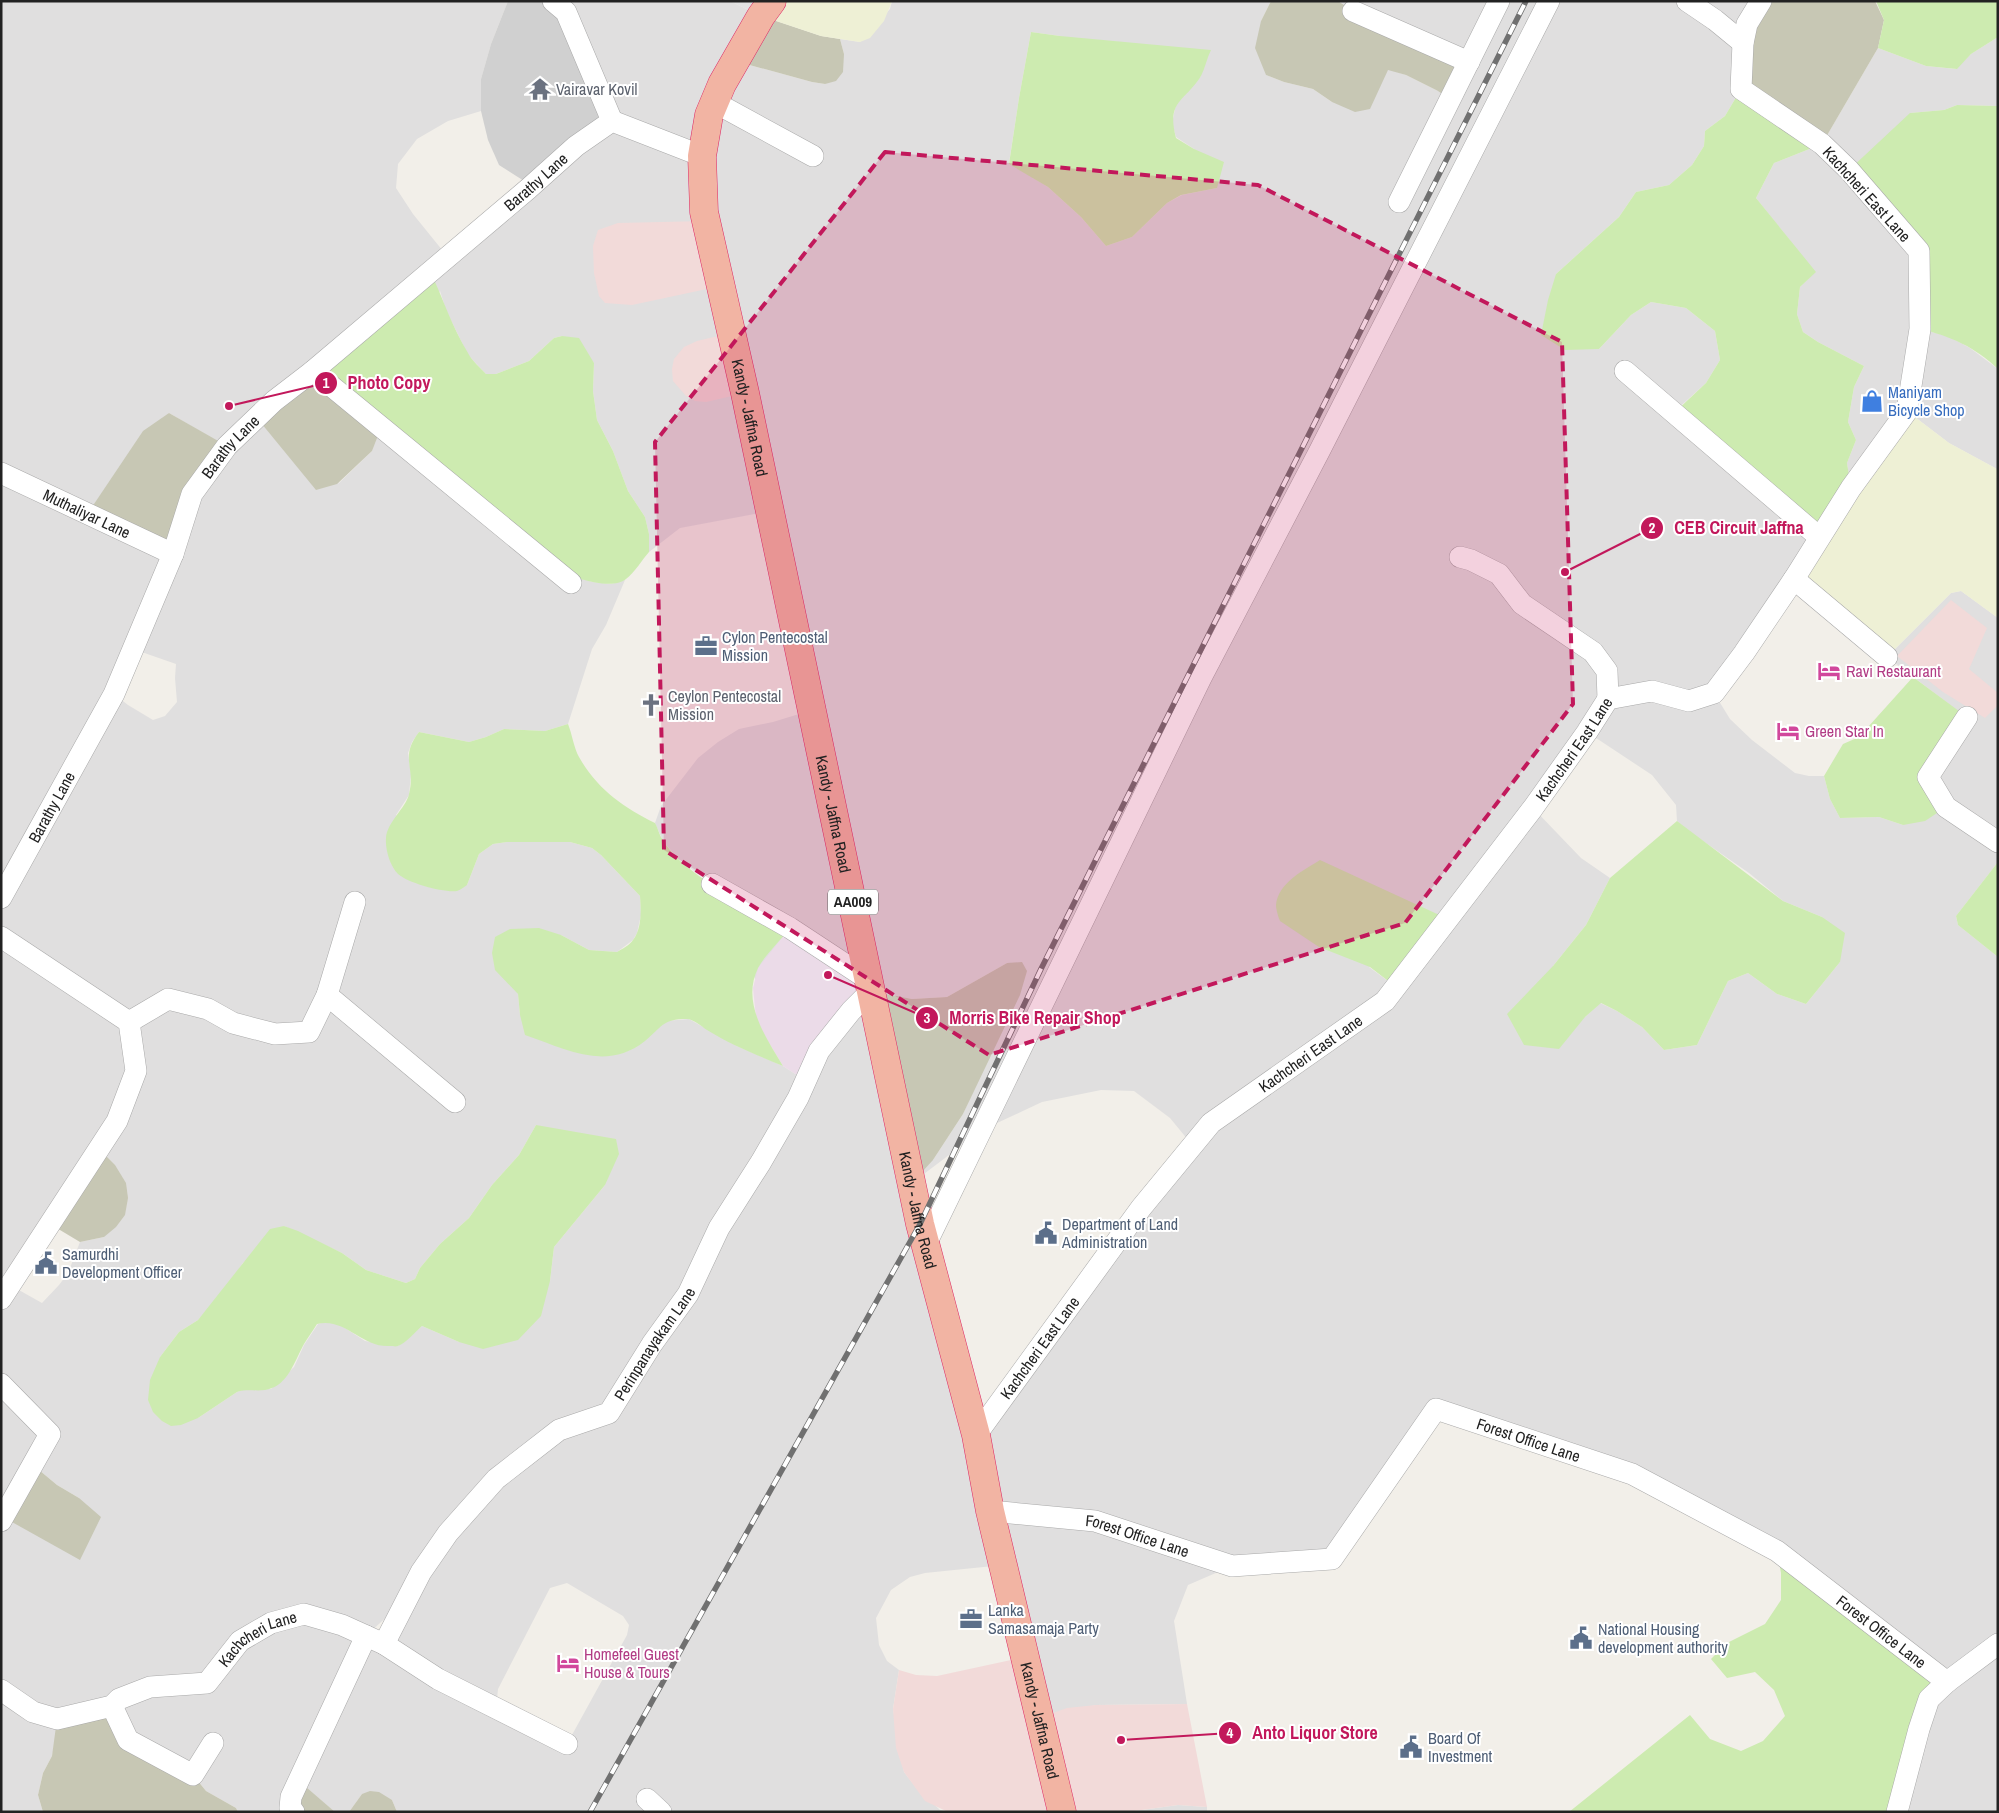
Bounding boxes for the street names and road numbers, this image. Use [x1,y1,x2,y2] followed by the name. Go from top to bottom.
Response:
[1818,141,1916,247] street label: Kachcheri East Lane
[499,148,572,216] street label: Barathy Lane
[727,357,773,478] street label: Kandy - Jaffna Road
[196,410,264,483] street label: Barathy Lane
[40,483,134,543] street label: Muthaliyar Lane
[1530,693,1617,806] street label: Kachcheri East Lane
[811,753,857,875] street label: Kandy - Jaffna Road
[23,768,80,847] street label: Barathy Lane
[828,890,878,914] road number: AA009
[1254,1009,1366,1097] street label: Kachcheri East Lane
[894,1150,942,1271] street label: Kandy - Jaffna Road
[608,1284,700,1405] street label: Perinpanayakam Lane
[995,1292,1084,1403] street label: Kachcheri East Lane
[1474,1412,1583,1467] street label: Forest Office Lane
[1085,1509,1192,1562] street label: Forest Office Lane
[1832,1590,1931,1673] street label: Forest Office Lane
[213,1606,299,1671] street label: Kachcheri Lane
[1016,1660,1065,1781] street label: Kandy - Jaffna Road

